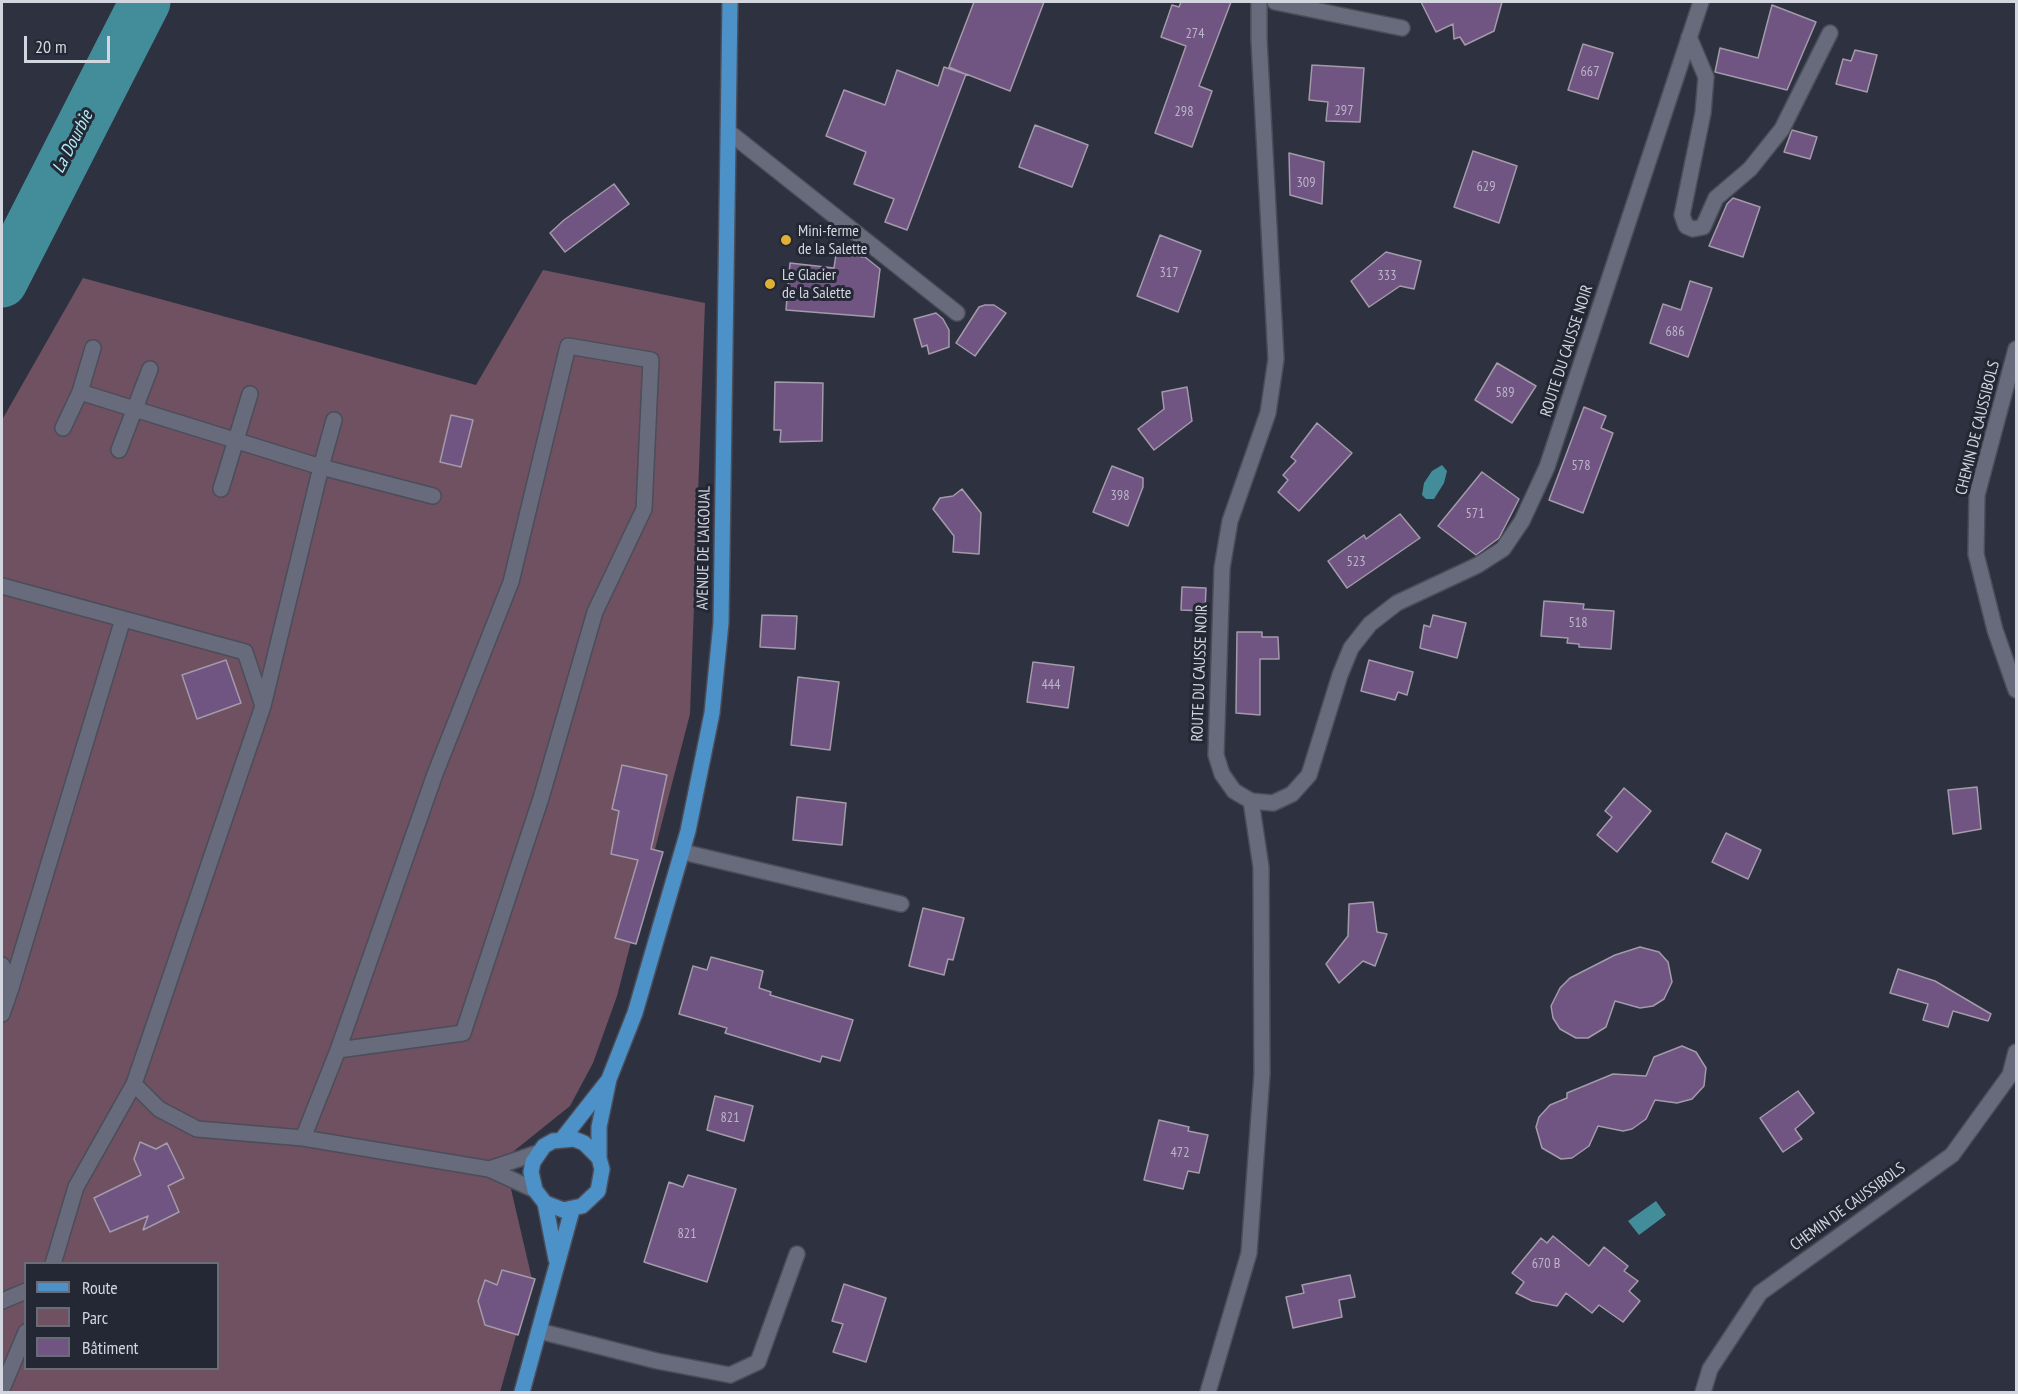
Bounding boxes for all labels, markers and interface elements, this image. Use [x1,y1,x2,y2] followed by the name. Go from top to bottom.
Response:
[27,24,112,62] scale bar
[1186,26,1204,42] house number: 274
[35,35,67,58] text: 20 m
[1581,64,1599,80] house number: 667
[1335,103,1353,119] house number: 297
[1175,104,1193,120] house number: 298
[48,107,98,177] water label: La Dourbie
[1297,175,1315,191] house number: 309
[1477,179,1495,195] house number: 629
[798,221,867,259] place label: Mini-ferme de la Salette
[779,233,793,247] marker: Mini-ferme de la Salette
[782,265,851,303] place label: Le Glacier de la Salette
[1160,265,1178,281] house number: 317
[1378,268,1396,284] house number: 333
[763,277,777,291] marker: Le Glacier de la Salette
[1537,283,1597,419] street label: ROUTE DU CAUSSE NOIR
[1666,324,1684,340] house number: 686
[1952,359,2004,497] street label: CHEMIN DE CAUSSIBOLS
[1496,385,1514,401] house number: 589
[1572,458,1590,474] house number: 578
[693,486,715,610] street label: AVENUE DE L'AIGOUAL
[1111,488,1129,504] house number: 398
[1466,506,1484,522] house number: 571
[1347,554,1365,570] house number: 523
[1188,604,1212,742] street label: ROUTE DU CAUSSE NOIR
[1569,615,1587,631] house number: 518
[1042,677,1060,693] house number: 444
[721,1110,739,1126] house number: 821
[1171,1145,1189,1161] house number: 472
[1787,1159,1909,1255] street label: CHEMIN DE CAUSSIBOLS
[678,1226,696,1242] house number: 821
[1532,1256,1560,1272] house number: 670 B
[24,1262,219,1370] legend
[82,1276,118,1299] text: Route
[82,1306,108,1329] text: Parc
[82,1336,139,1359] text: Bâtiment

